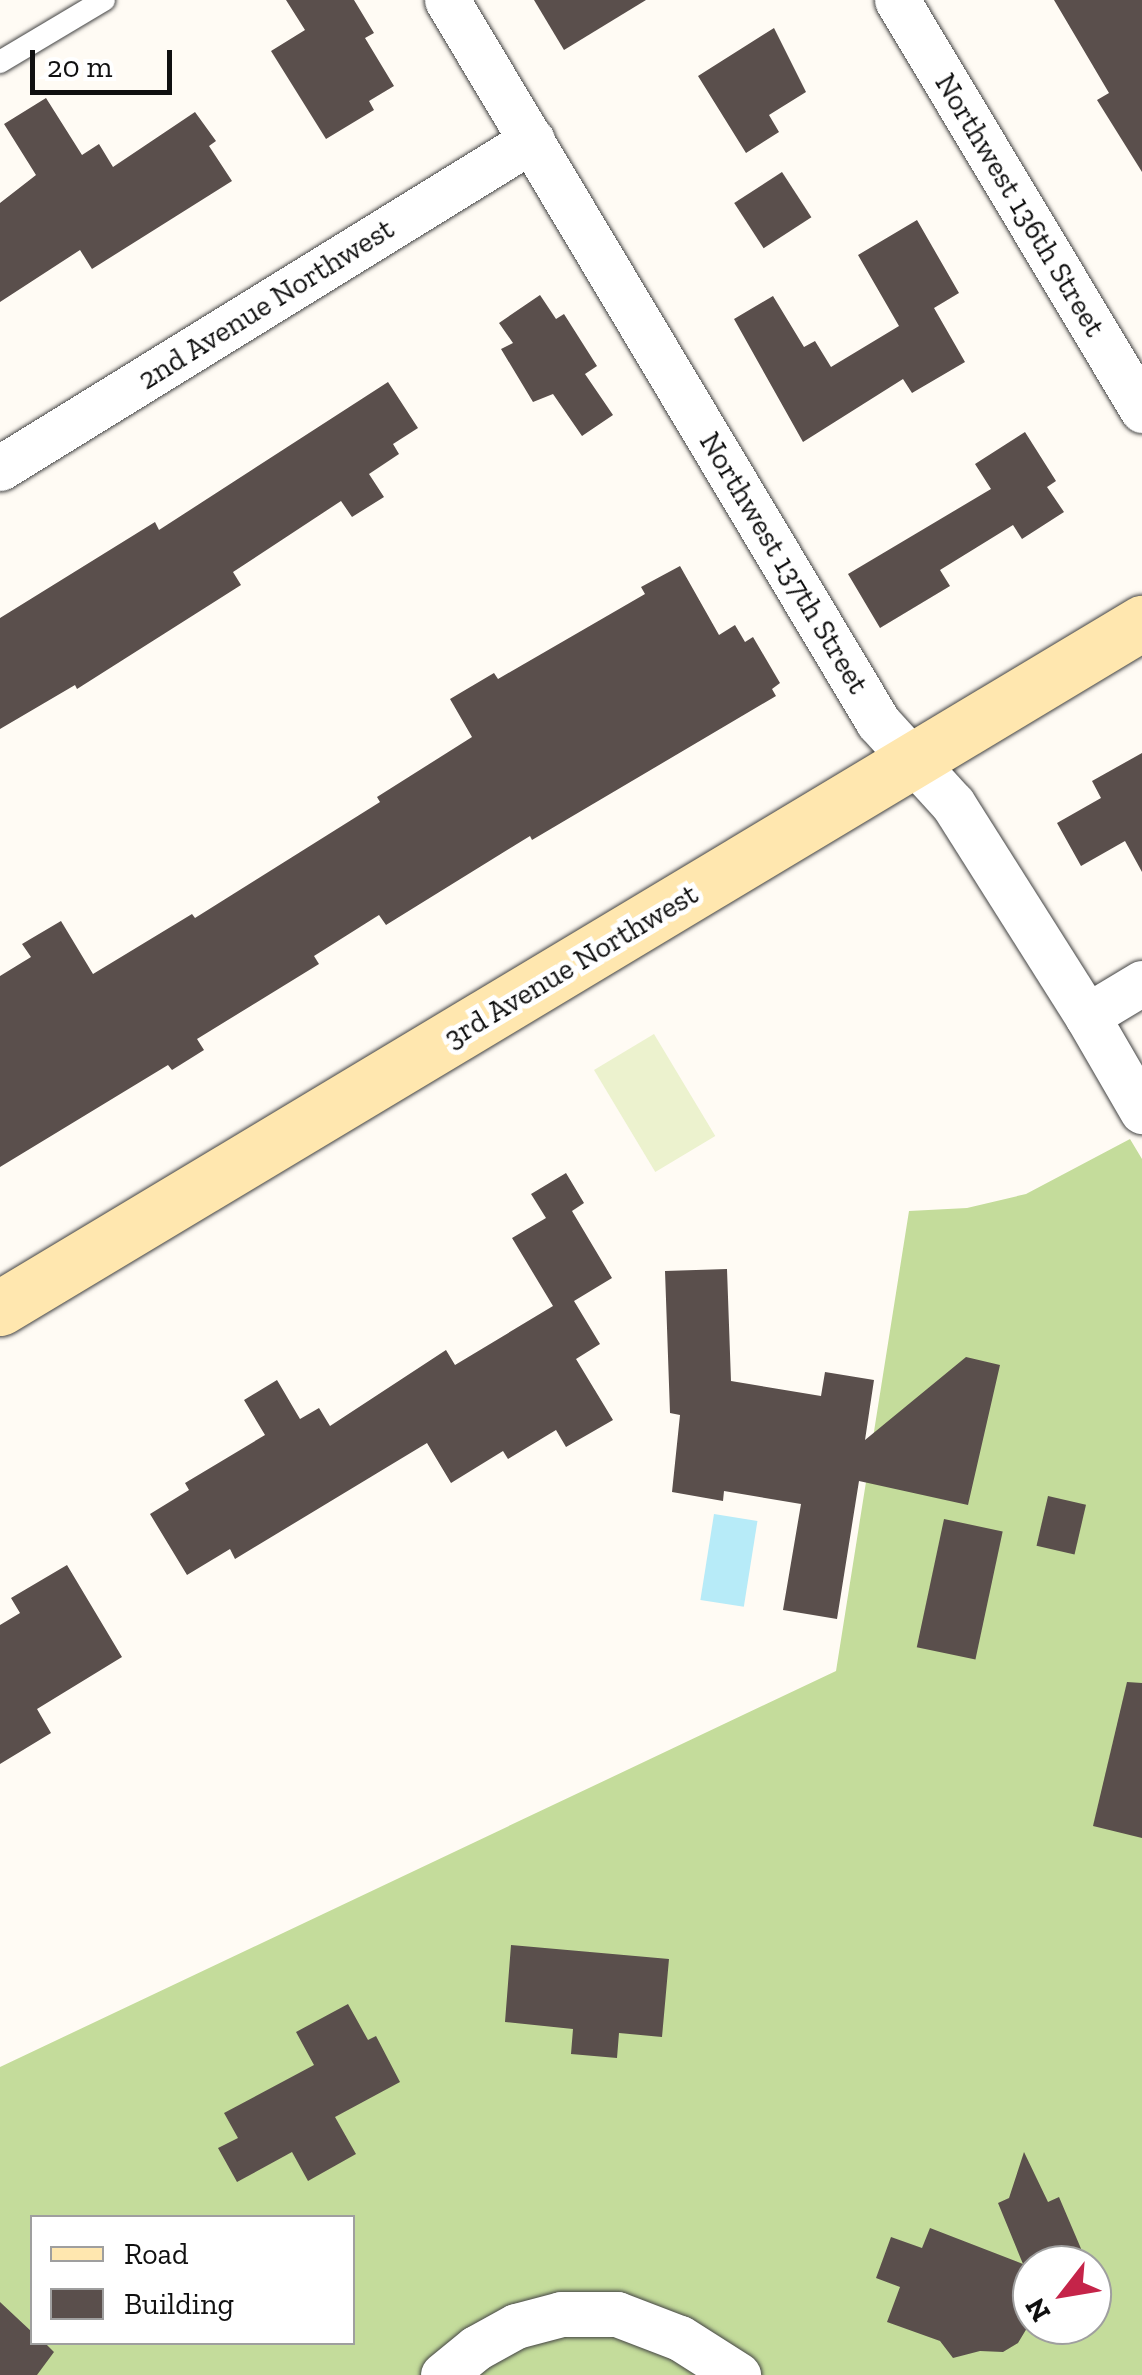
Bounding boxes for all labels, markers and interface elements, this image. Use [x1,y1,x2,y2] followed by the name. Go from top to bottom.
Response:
[35,30,178,92] scale bar
[47,49,112,85] text: 20 m
[927,67,1113,343] street label: Northwest 136th Street
[131,210,401,398] street label: 2nd Avenue Northwest
[692,426,876,700] street label: Northwest 137th Street
[437,876,705,1056] street label: 3rd Avenue Northwest
[30,2215,355,2345] legend
[124,2236,189,2272] text: Road
[1012,2245,1112,2345] north arrow
[124,2286,234,2322] text: Building
[1018,2292,1057,2327] text: N

